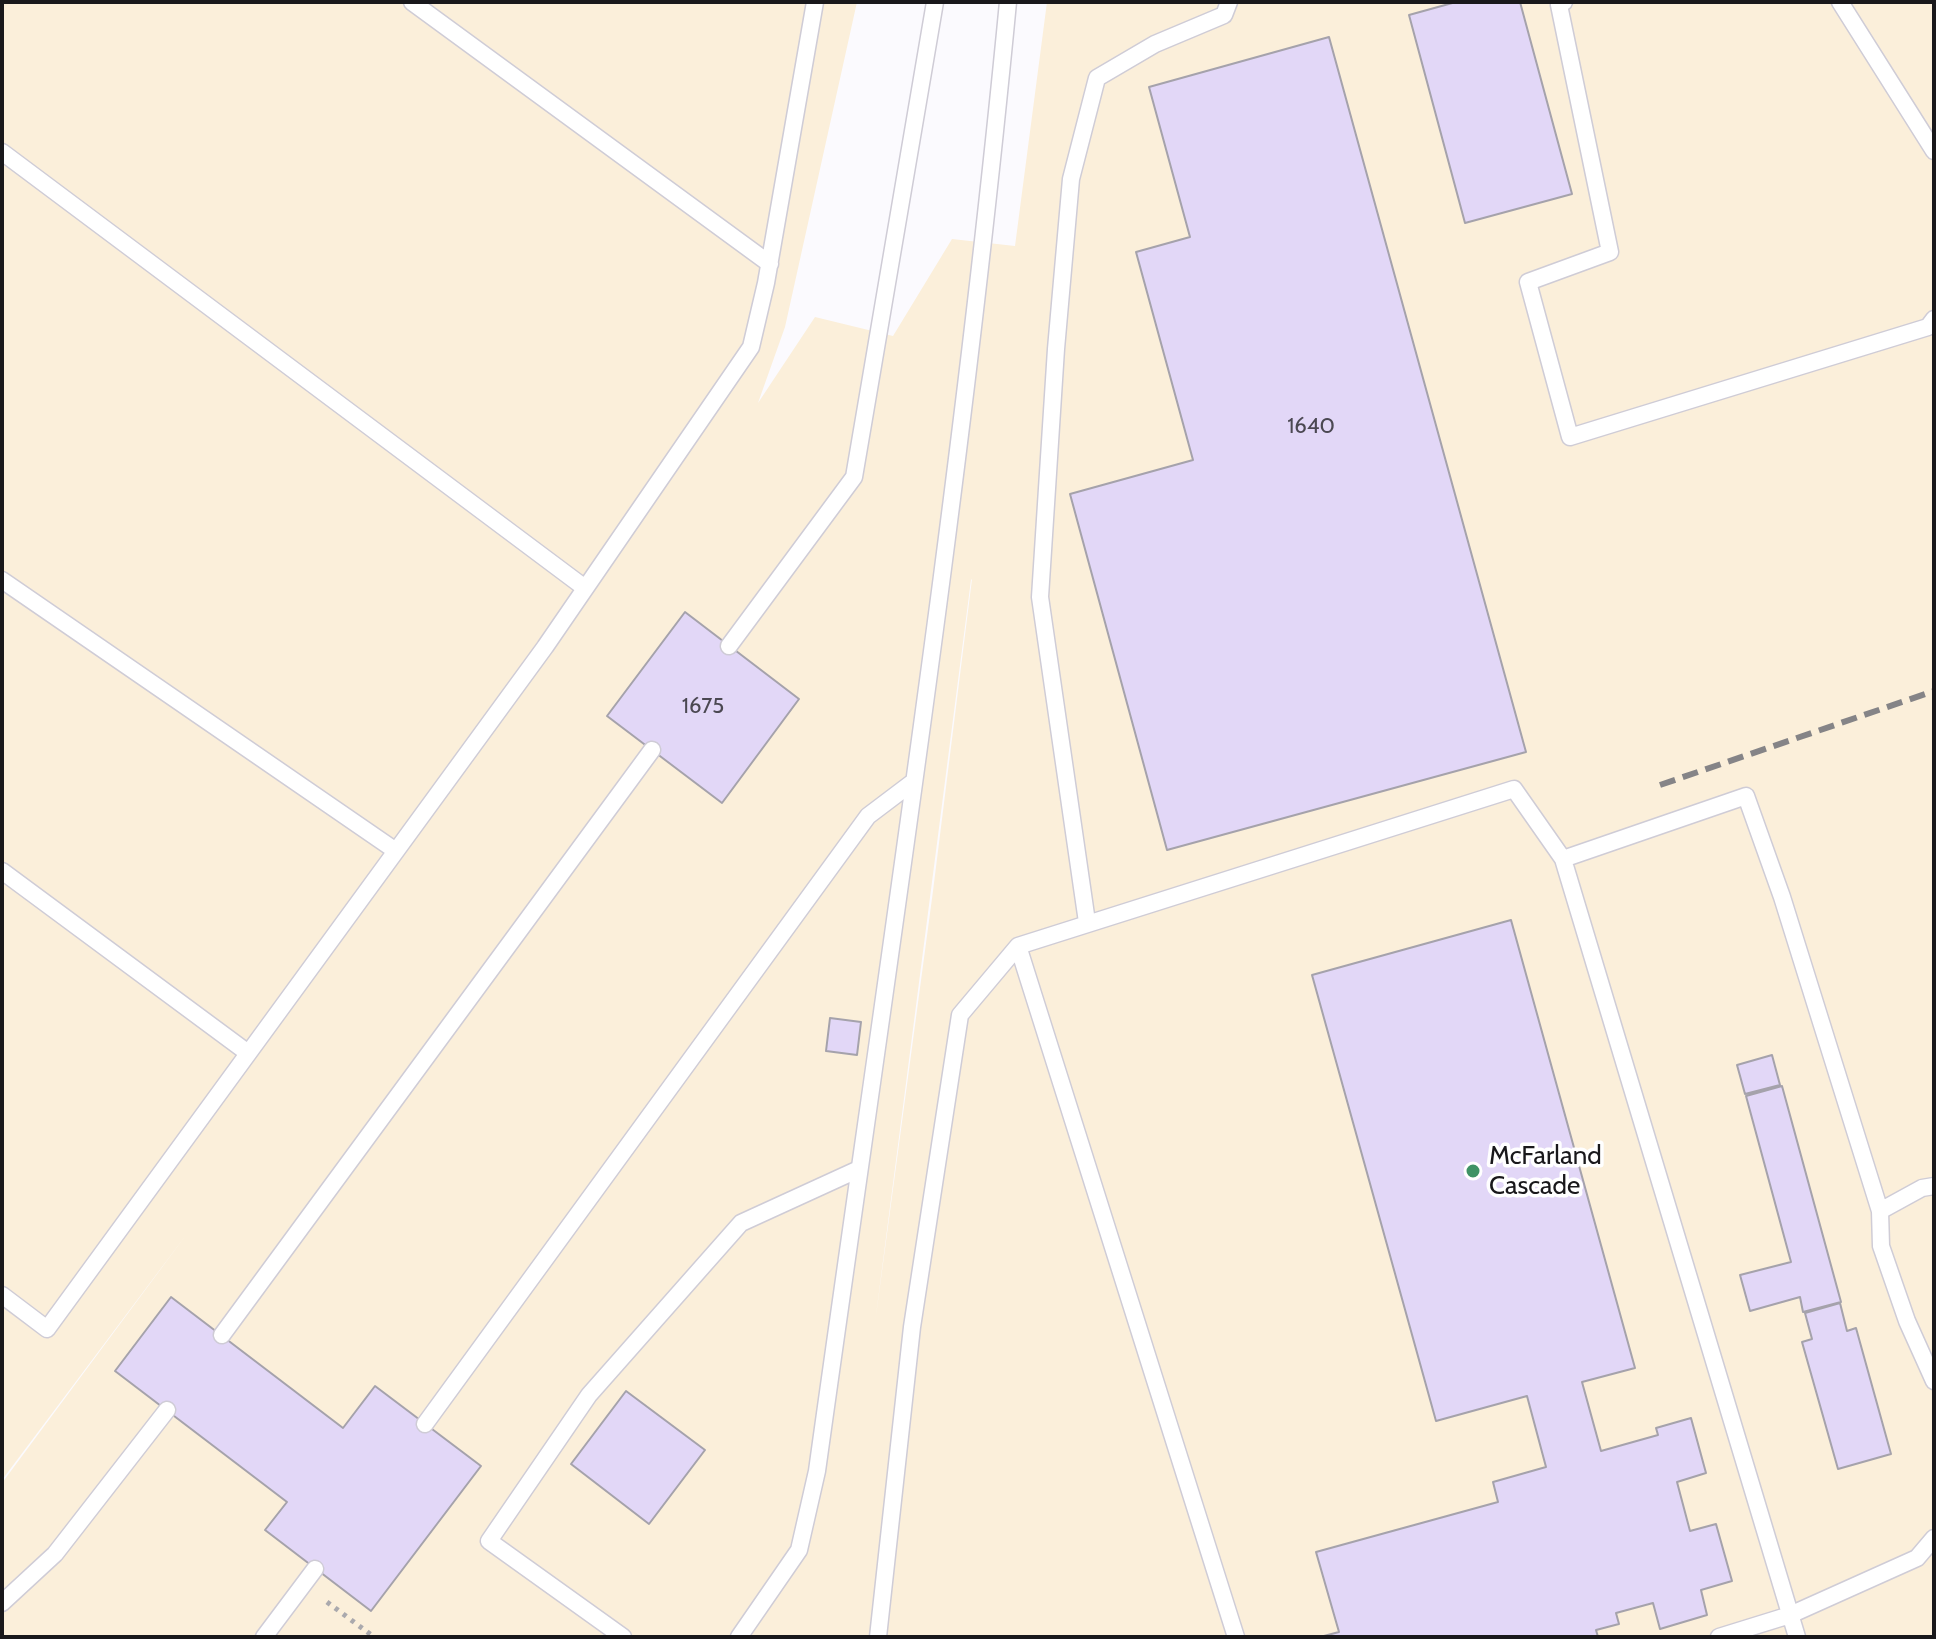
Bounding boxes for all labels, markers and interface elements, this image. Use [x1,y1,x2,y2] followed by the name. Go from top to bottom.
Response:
[1287,414,1335,440] house number: 1640
[682,694,724,720] house number: 1675
[1489,1140,1602,1202] place label: McFarland Cascade
[1464,1162,1482,1180] marker: McFarland Cascade

